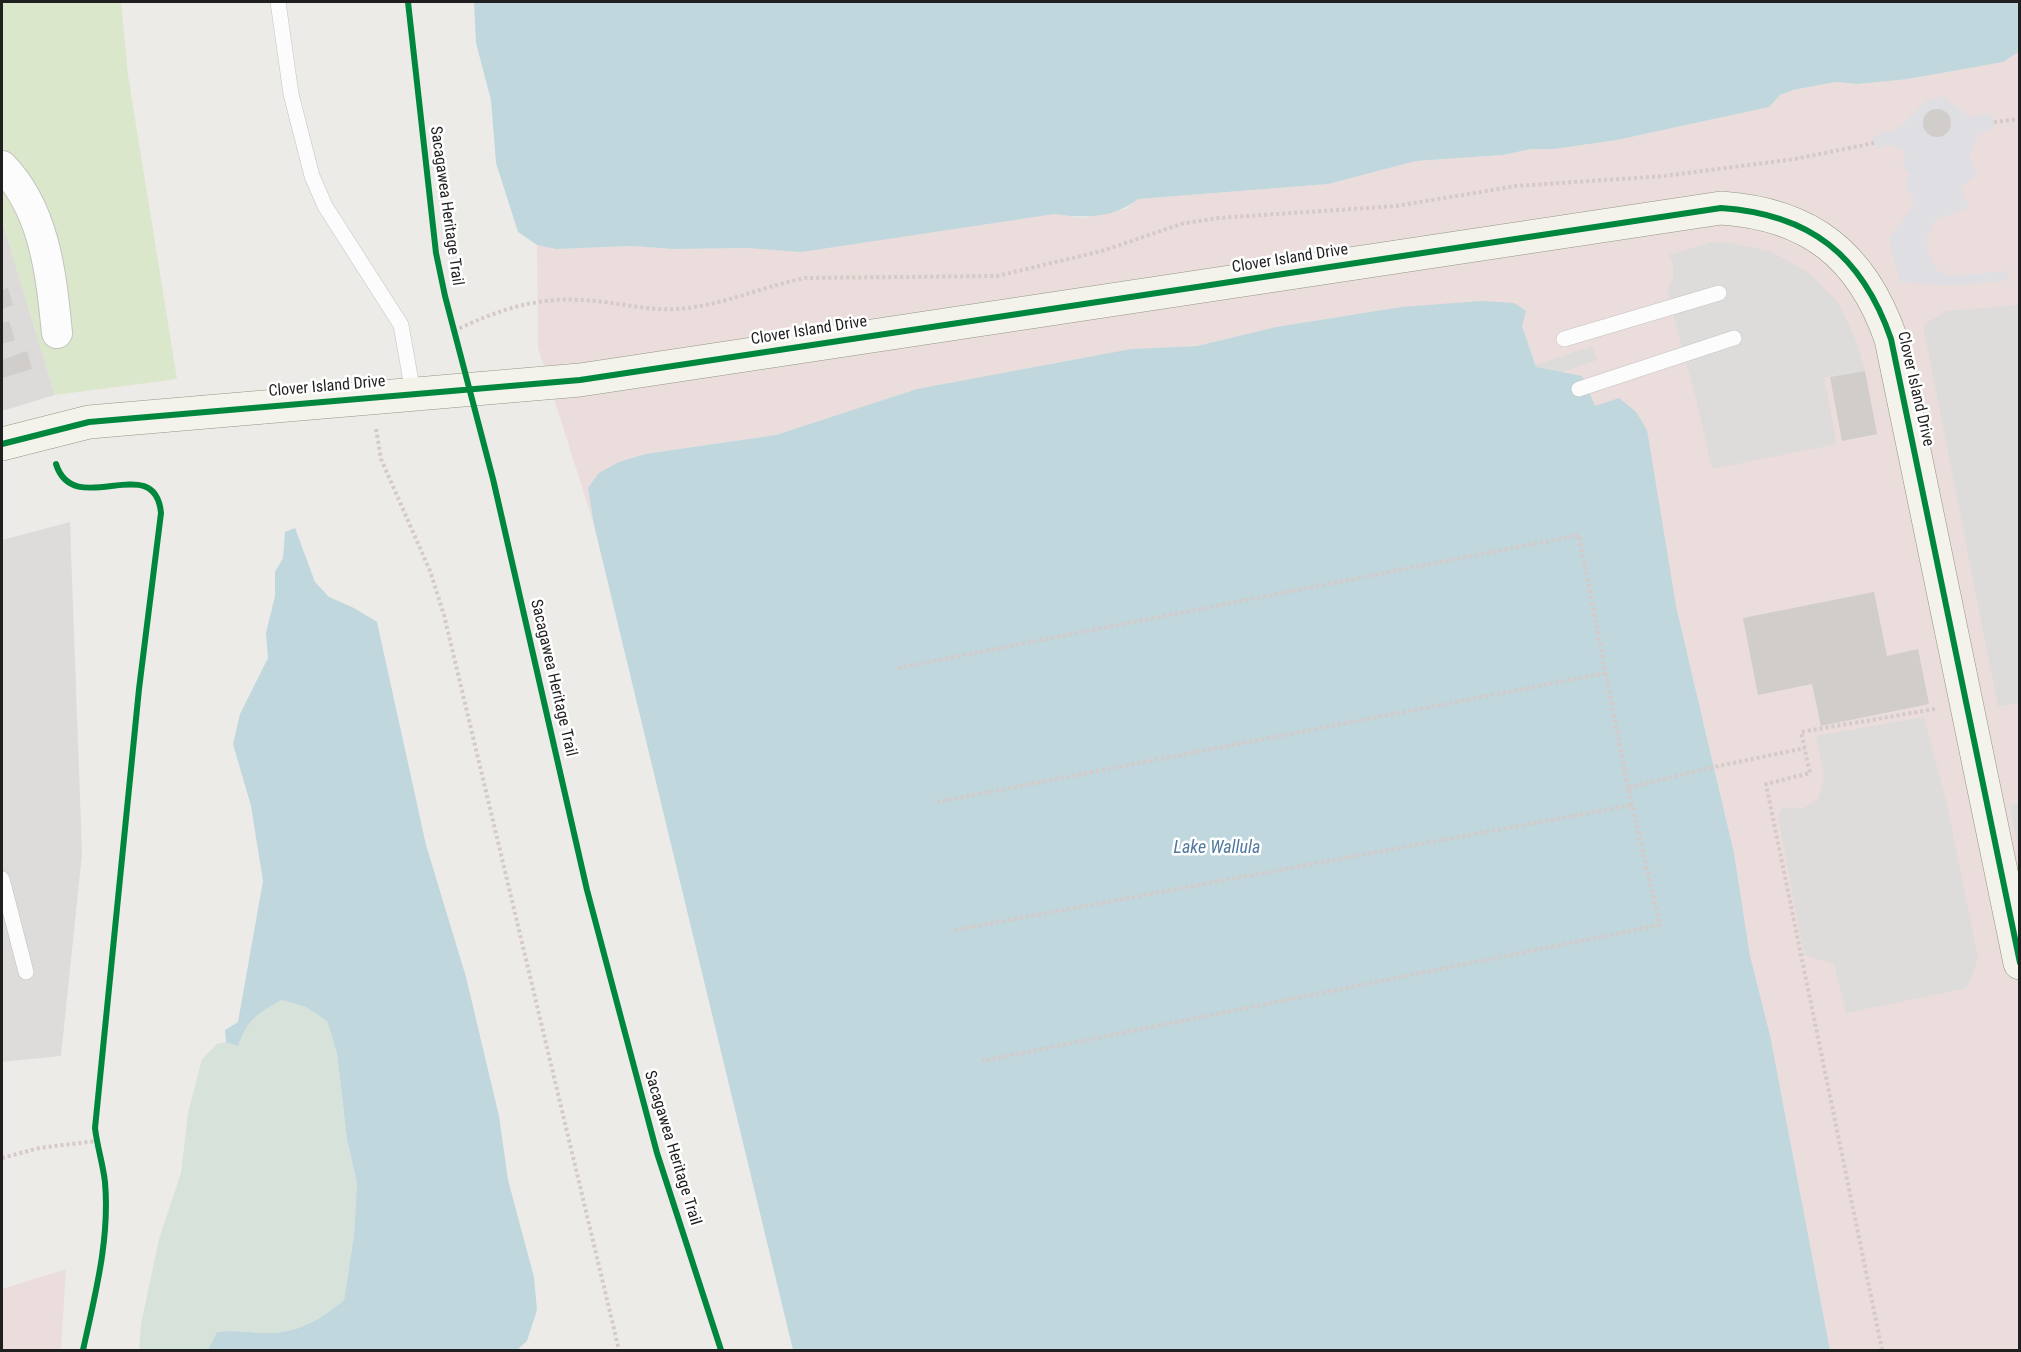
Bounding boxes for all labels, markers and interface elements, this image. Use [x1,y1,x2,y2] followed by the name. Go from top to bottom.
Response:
[425,125,467,287] street label: Sacagawea Heritage Trail
[1231,240,1349,278] street label: Clover Island Drive
[750,312,868,350] street label: Clover Island Drive
[1892,330,1938,448] street label: Clover Island Drive
[268,372,386,402] street label: Clover Island Drive
[526,598,580,758] street label: Sacagawea Heritage Trail
[1174,837,1260,859] water label: Lake Wallula
[639,1068,705,1228] street label: Sacagawea Heritage Trail

